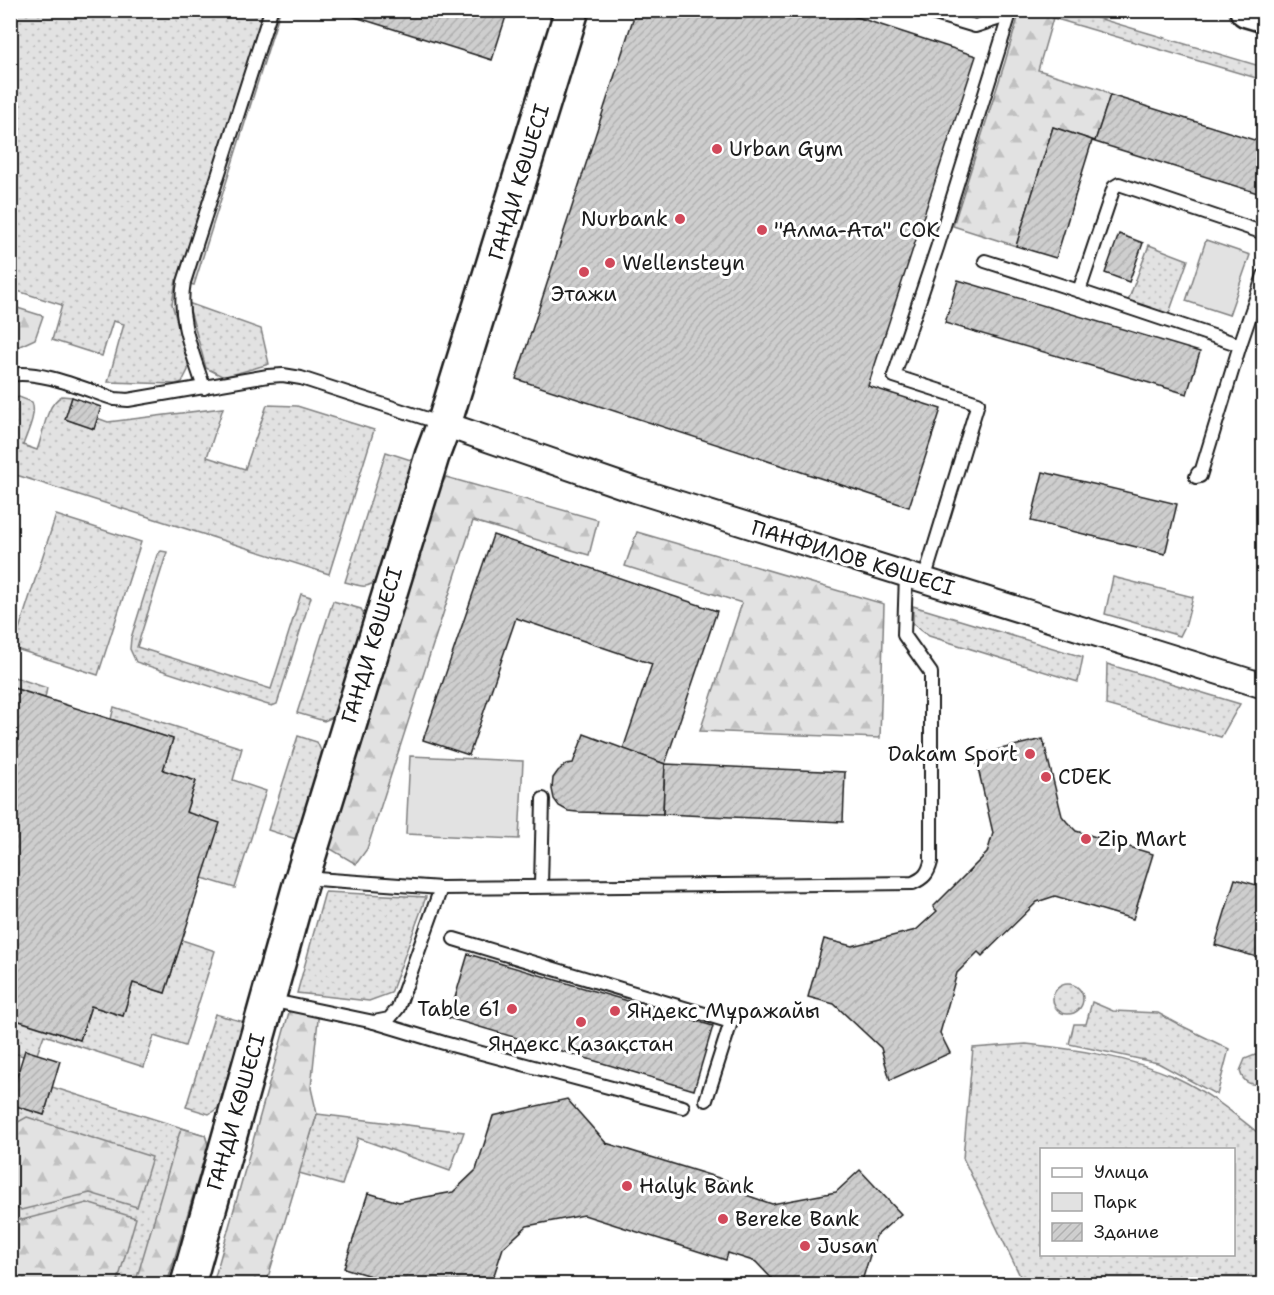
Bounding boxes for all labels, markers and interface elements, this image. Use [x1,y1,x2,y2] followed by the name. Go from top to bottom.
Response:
[482,101,556,263] street label: ГАНДИ КӨШЕСІ
[729,135,843,163] place label: Urban Gym
[710,142,724,156] marker: Urban Gym
[581,205,668,233] place label: Nurbank
[673,212,687,226] marker: Nurbank
[774,216,940,244] place label: "Алма-Ата" СОК
[755,223,769,237] marker: "Алма-Ата" СОК
[622,249,745,277] place label: Wellensteyn
[603,256,617,270] marker: Wellensteyn
[577,265,591,279] marker: Этажи
[551,280,617,308] place label: Этажи
[748,514,958,602] street label: ПАНФИЛОВ КӨШЕСІ
[335,564,409,726] street label: ГАНДИ КӨШЕСІ
[888,740,1018,768] place label: Dakam Sport
[1023,747,1037,761] marker: Dakam Sport
[1058,763,1112,791] place label: CDEK
[1039,770,1053,784] marker: CDEK
[1098,825,1187,853] place label: Zip Mart
[1079,832,1093,846] marker: Zip Mart
[417,995,500,1023] place label: Table 61
[627,997,820,1025] place label: Яндекс Мұражайы
[505,1002,519,1016] marker: Table 61
[608,1004,622,1018] marker: Яндекс Мұражайы
[574,1015,588,1029] marker: Яндекс Қазақстан
[200,1030,272,1194] street label: ГАНДИ КӨШЕСІ
[488,1030,674,1058] place label: Яндекс Қазақстан
[1040,1148,1235,1256] legend
[1094,1160,1148,1184] text: Улица
[639,1172,754,1200] place label: Halyk Bank
[620,1179,634,1193] marker: Halyk Bank
[1094,1190,1137,1214] text: Парк
[735,1205,860,1233] place label: Bereke Bank
[716,1212,730,1226] marker: Bereke Bank
[1094,1220,1159,1244] text: Здание
[817,1232,877,1260] place label: Jusan
[798,1239,812,1253] marker: Jusan

